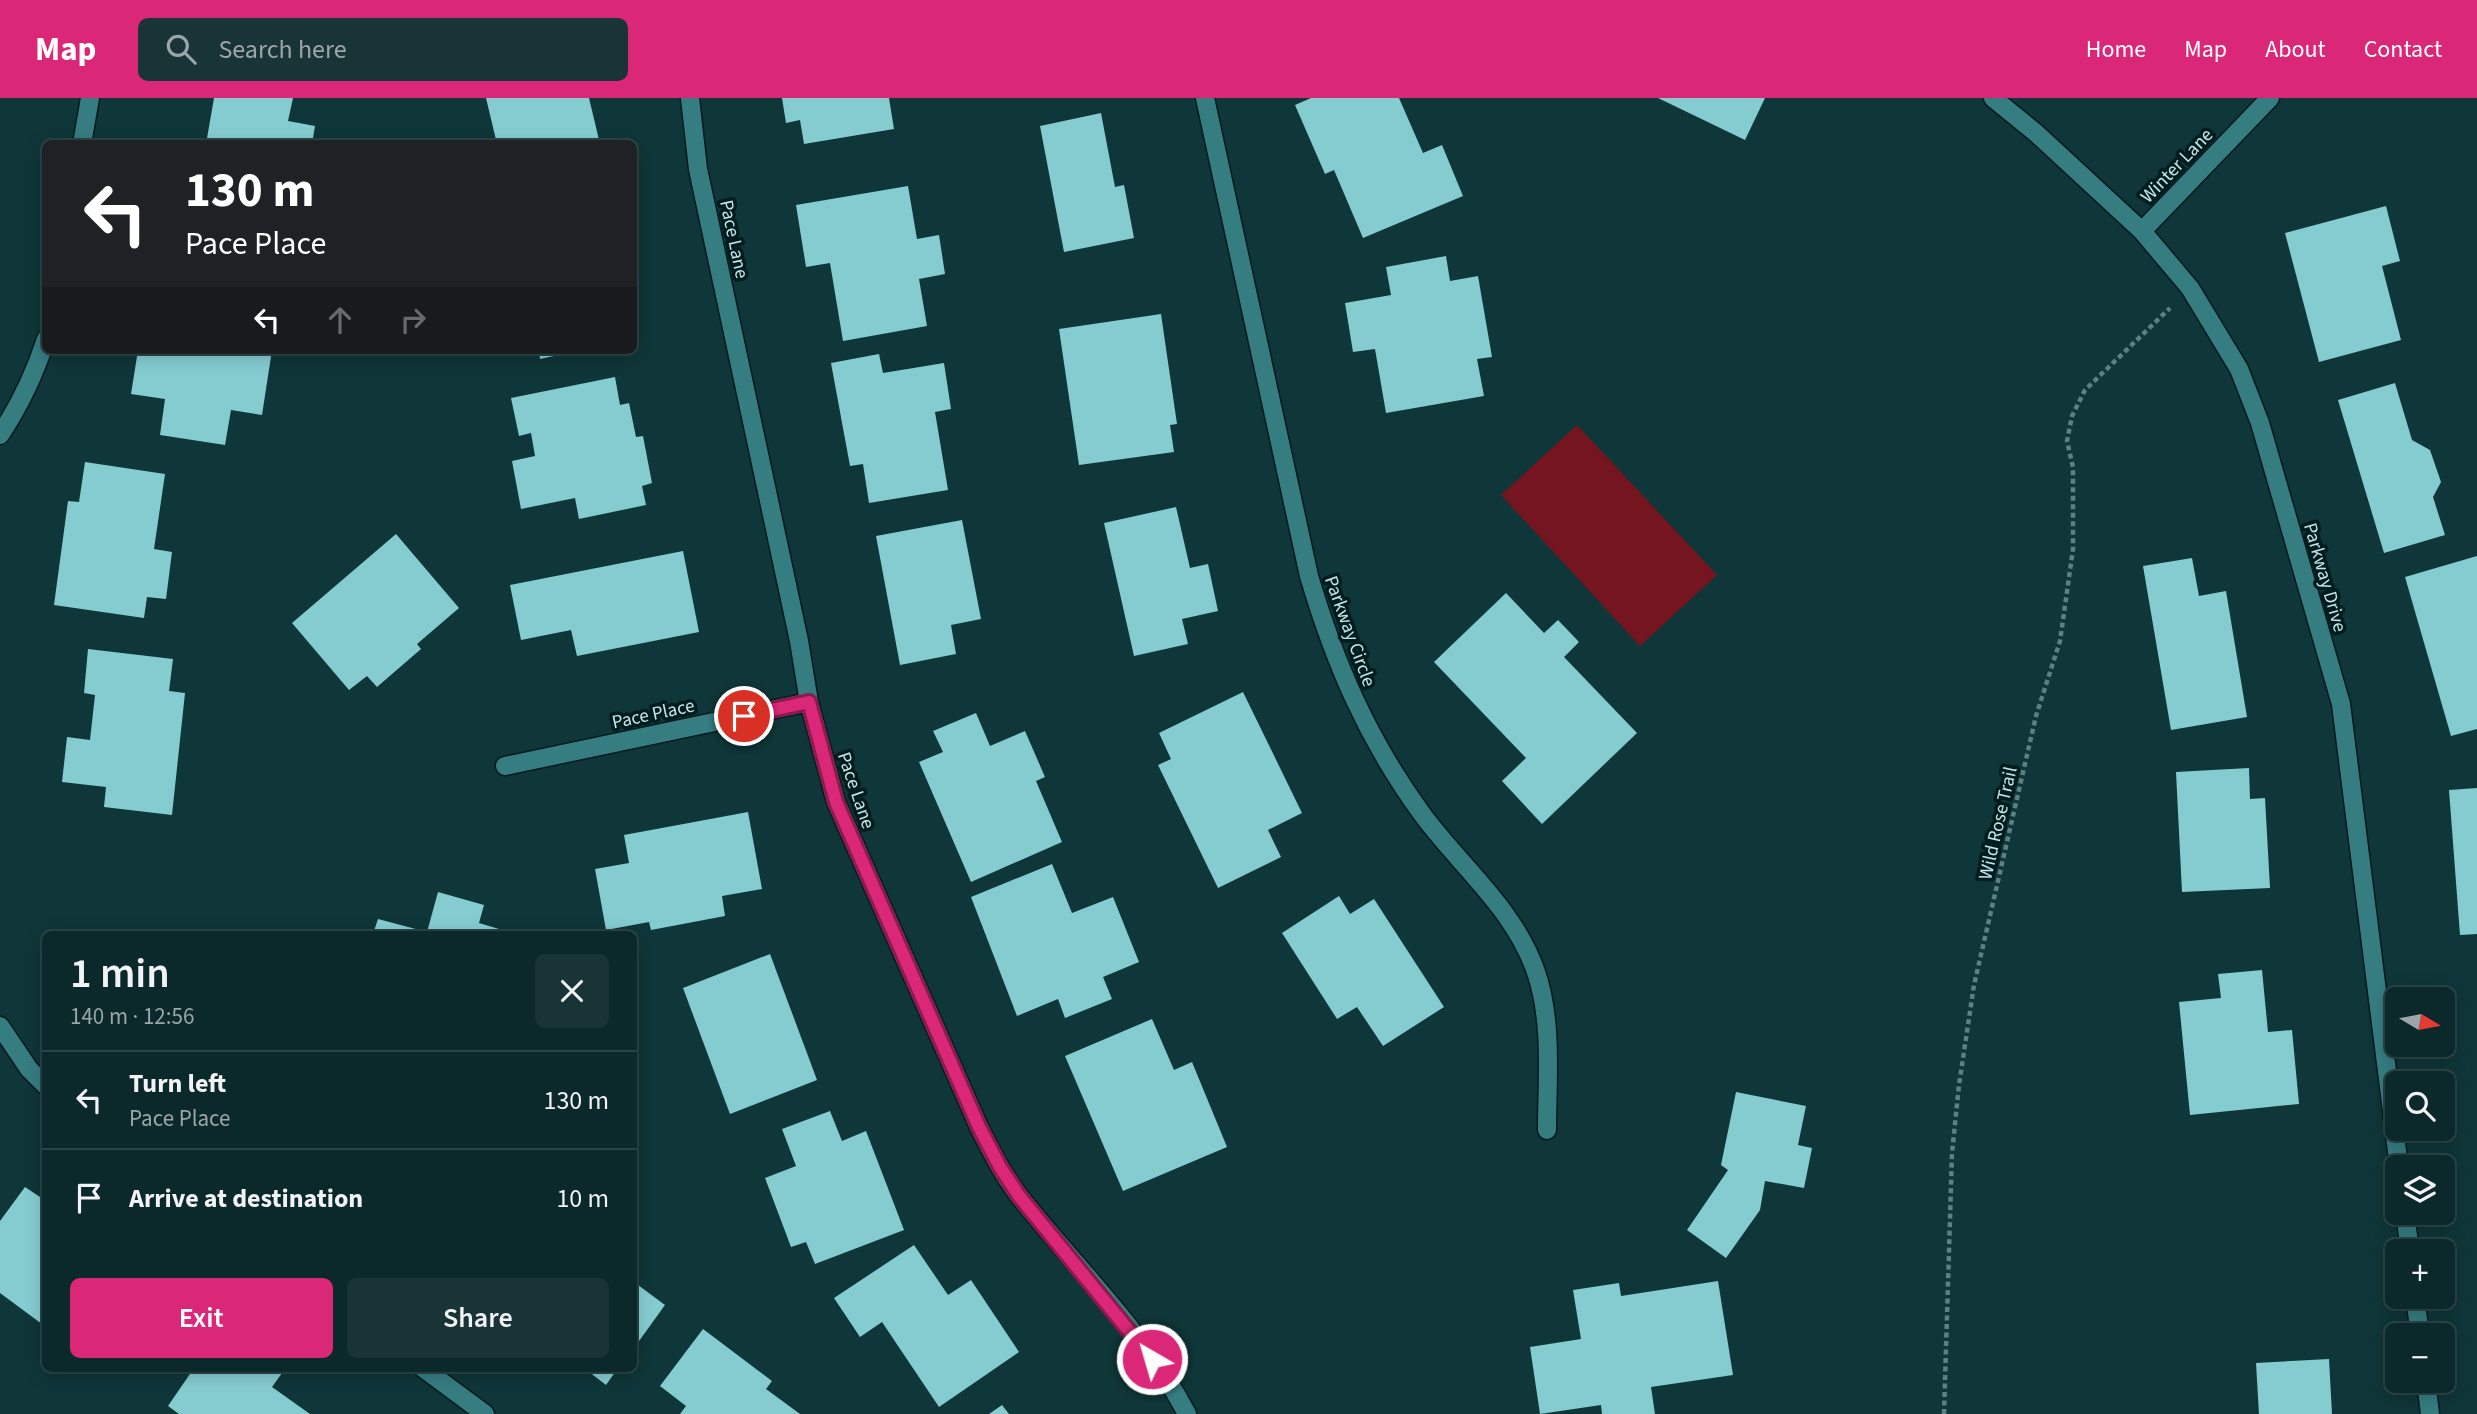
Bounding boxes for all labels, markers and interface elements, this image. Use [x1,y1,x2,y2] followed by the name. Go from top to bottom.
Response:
[138,18,628,81] search box
[35,26,96,73] text: Map
[162,30,200,68] icon: search
[218,31,347,68] text: Search here
[2086,32,2146,67] text: Home
[2184,32,2227,67] text: Map
[2265,32,2326,67] text: About
[2364,32,2442,67] text: Contact
[2135,123,2220,209] street label: Winter Lane
[185,156,314,226] text: 130 m
[70,168,161,259] icon: left
[712,198,755,281] street label: Pace Lane
[185,221,326,267] text: Pace Place
[248,301,286,339] icon: left
[321,301,359,339] icon: ahead
[394,301,432,339] icon: right
[2296,520,2353,635] street label: Parkway Drive
[1317,572,1382,691] street label: Parkway Circle
[714,686,774,746] pin
[609,693,697,736] street label: Pace Place
[725,697,763,735] icon: arrive
[830,748,881,833] street label: Pace Lane
[1972,764,2025,883] street label: Wild Rose Trail
[70,944,170,1004] text: 1 min
[535,954,609,1028] button: close
[2385,987,2455,1057] north arrow
[2385,987,2455,1393] map controls
[70,1000,194,1033] text: 140 m · 12:56
[129,1065,226,1102] text: Turn left
[2385,1071,2455,1141] button: search
[70,1081,108,1119] icon: left
[543,1082,609,1119] text: 130 m
[129,1102,231,1135] text: Pace Place
[2385,1155,2455,1225] button: layers
[70,1179,108,1217] icon: arrive
[129,1180,363,1217] text: Arrive at destination
[556,1180,609,1217] text: 10 m
[2385,1239,2455,1309] button: +
[70,1278,333,1358] button: Exit
[347,1278,609,1358] button: Share
[1115,1322,1189,1396] position arrow
[2385,1323,2455,1393] button: −

